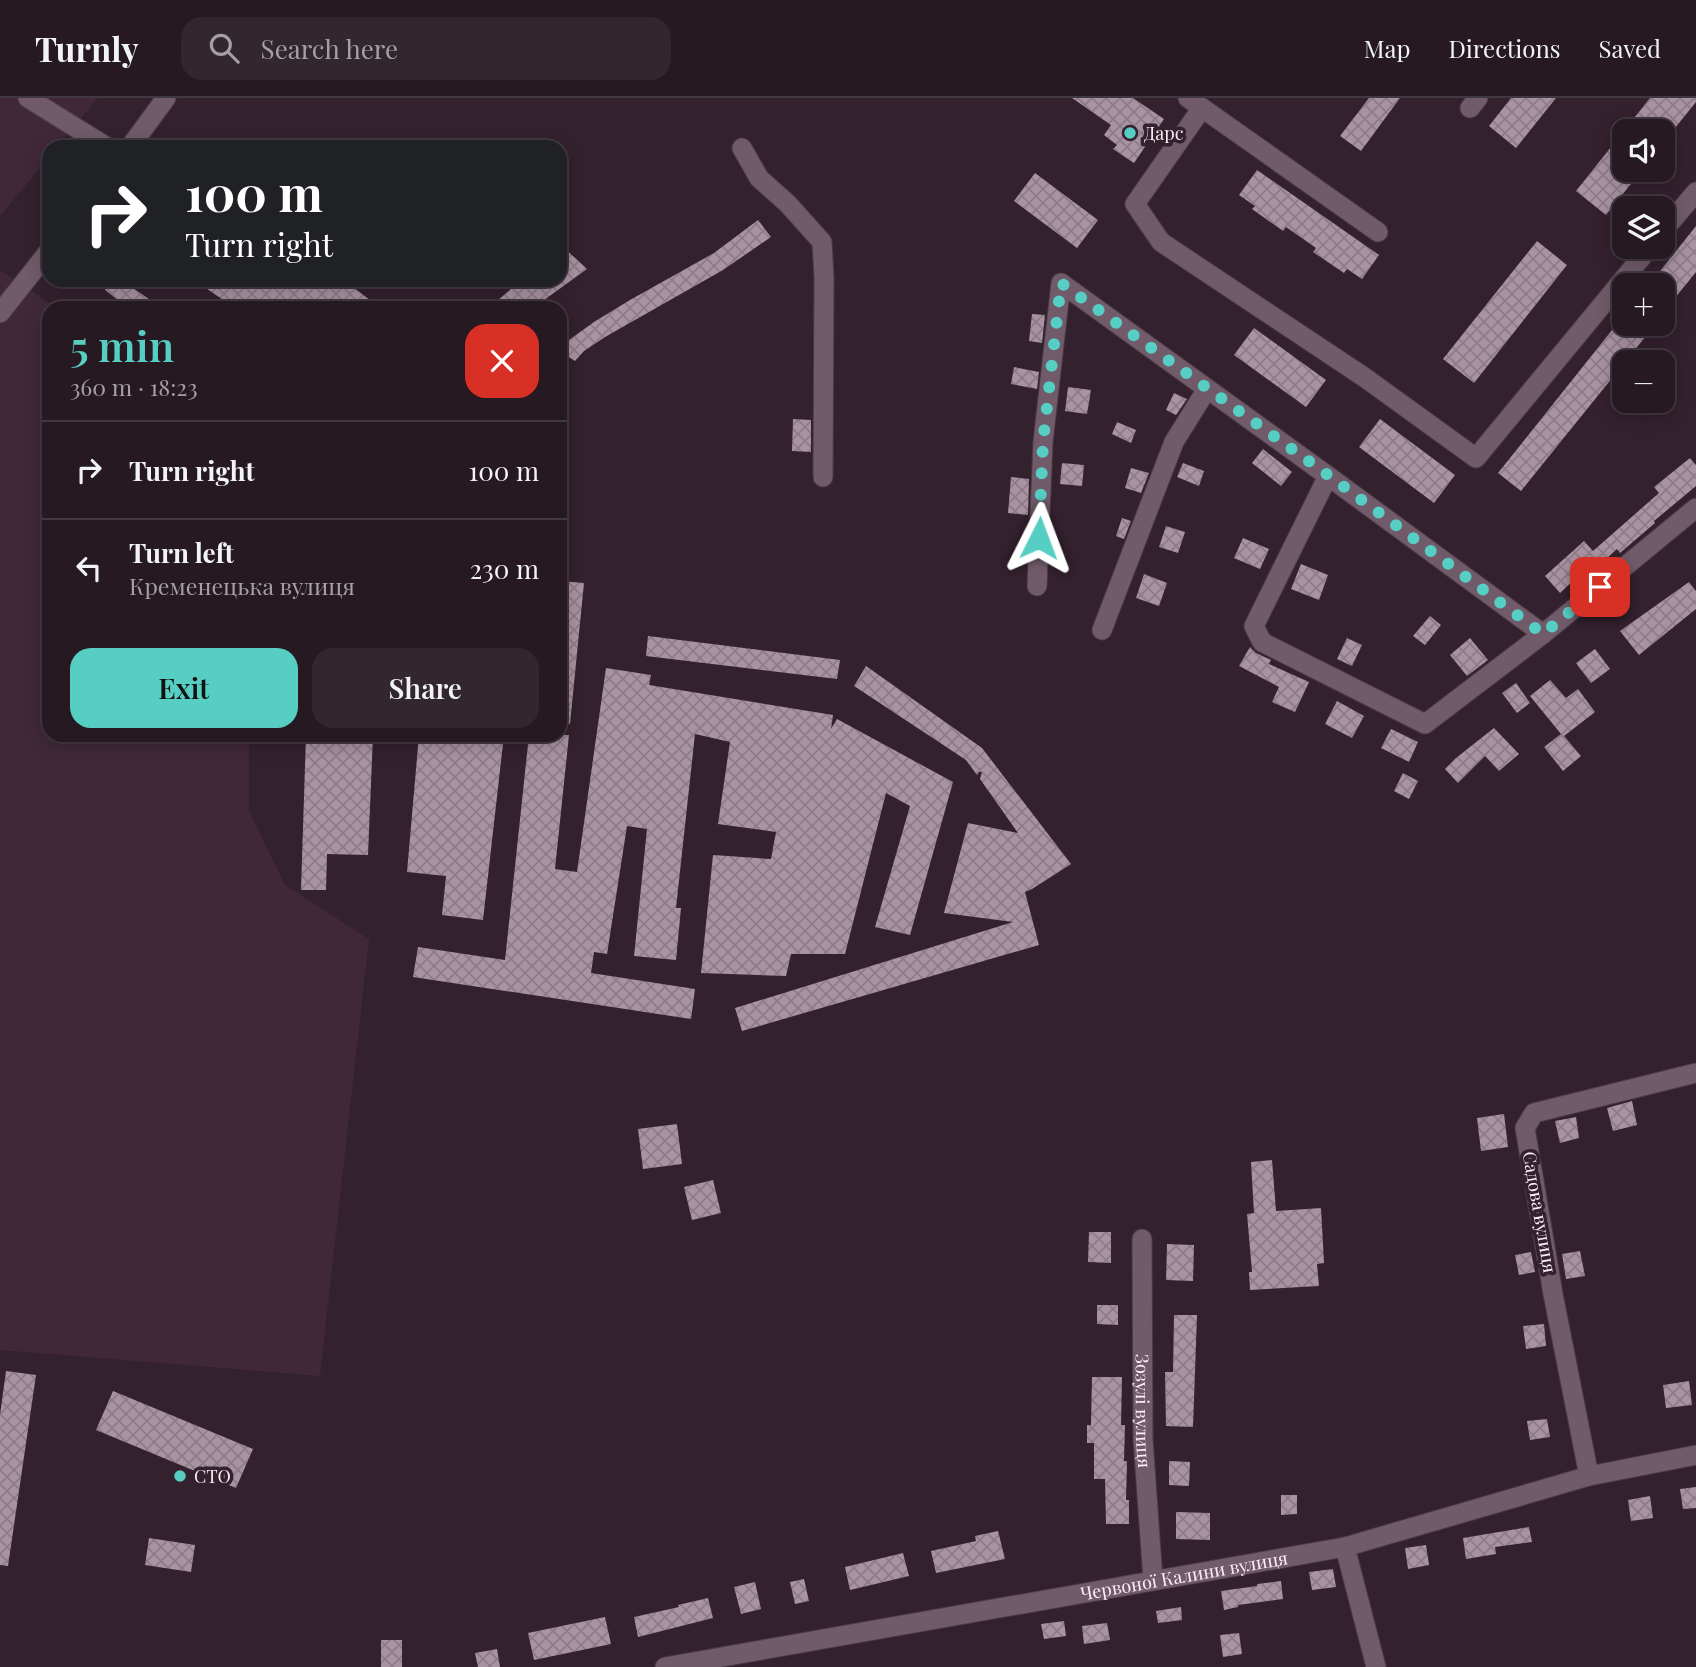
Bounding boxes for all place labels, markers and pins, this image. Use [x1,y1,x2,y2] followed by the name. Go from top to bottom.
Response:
[1144,121,1184,145] place label: Дарс
[1122,125,1138,141] marker: Дарс
[1570,557,1630,617] pin
[194,1464,231,1488] place label: СТО
[172,1468,188,1484] marker: СТО

